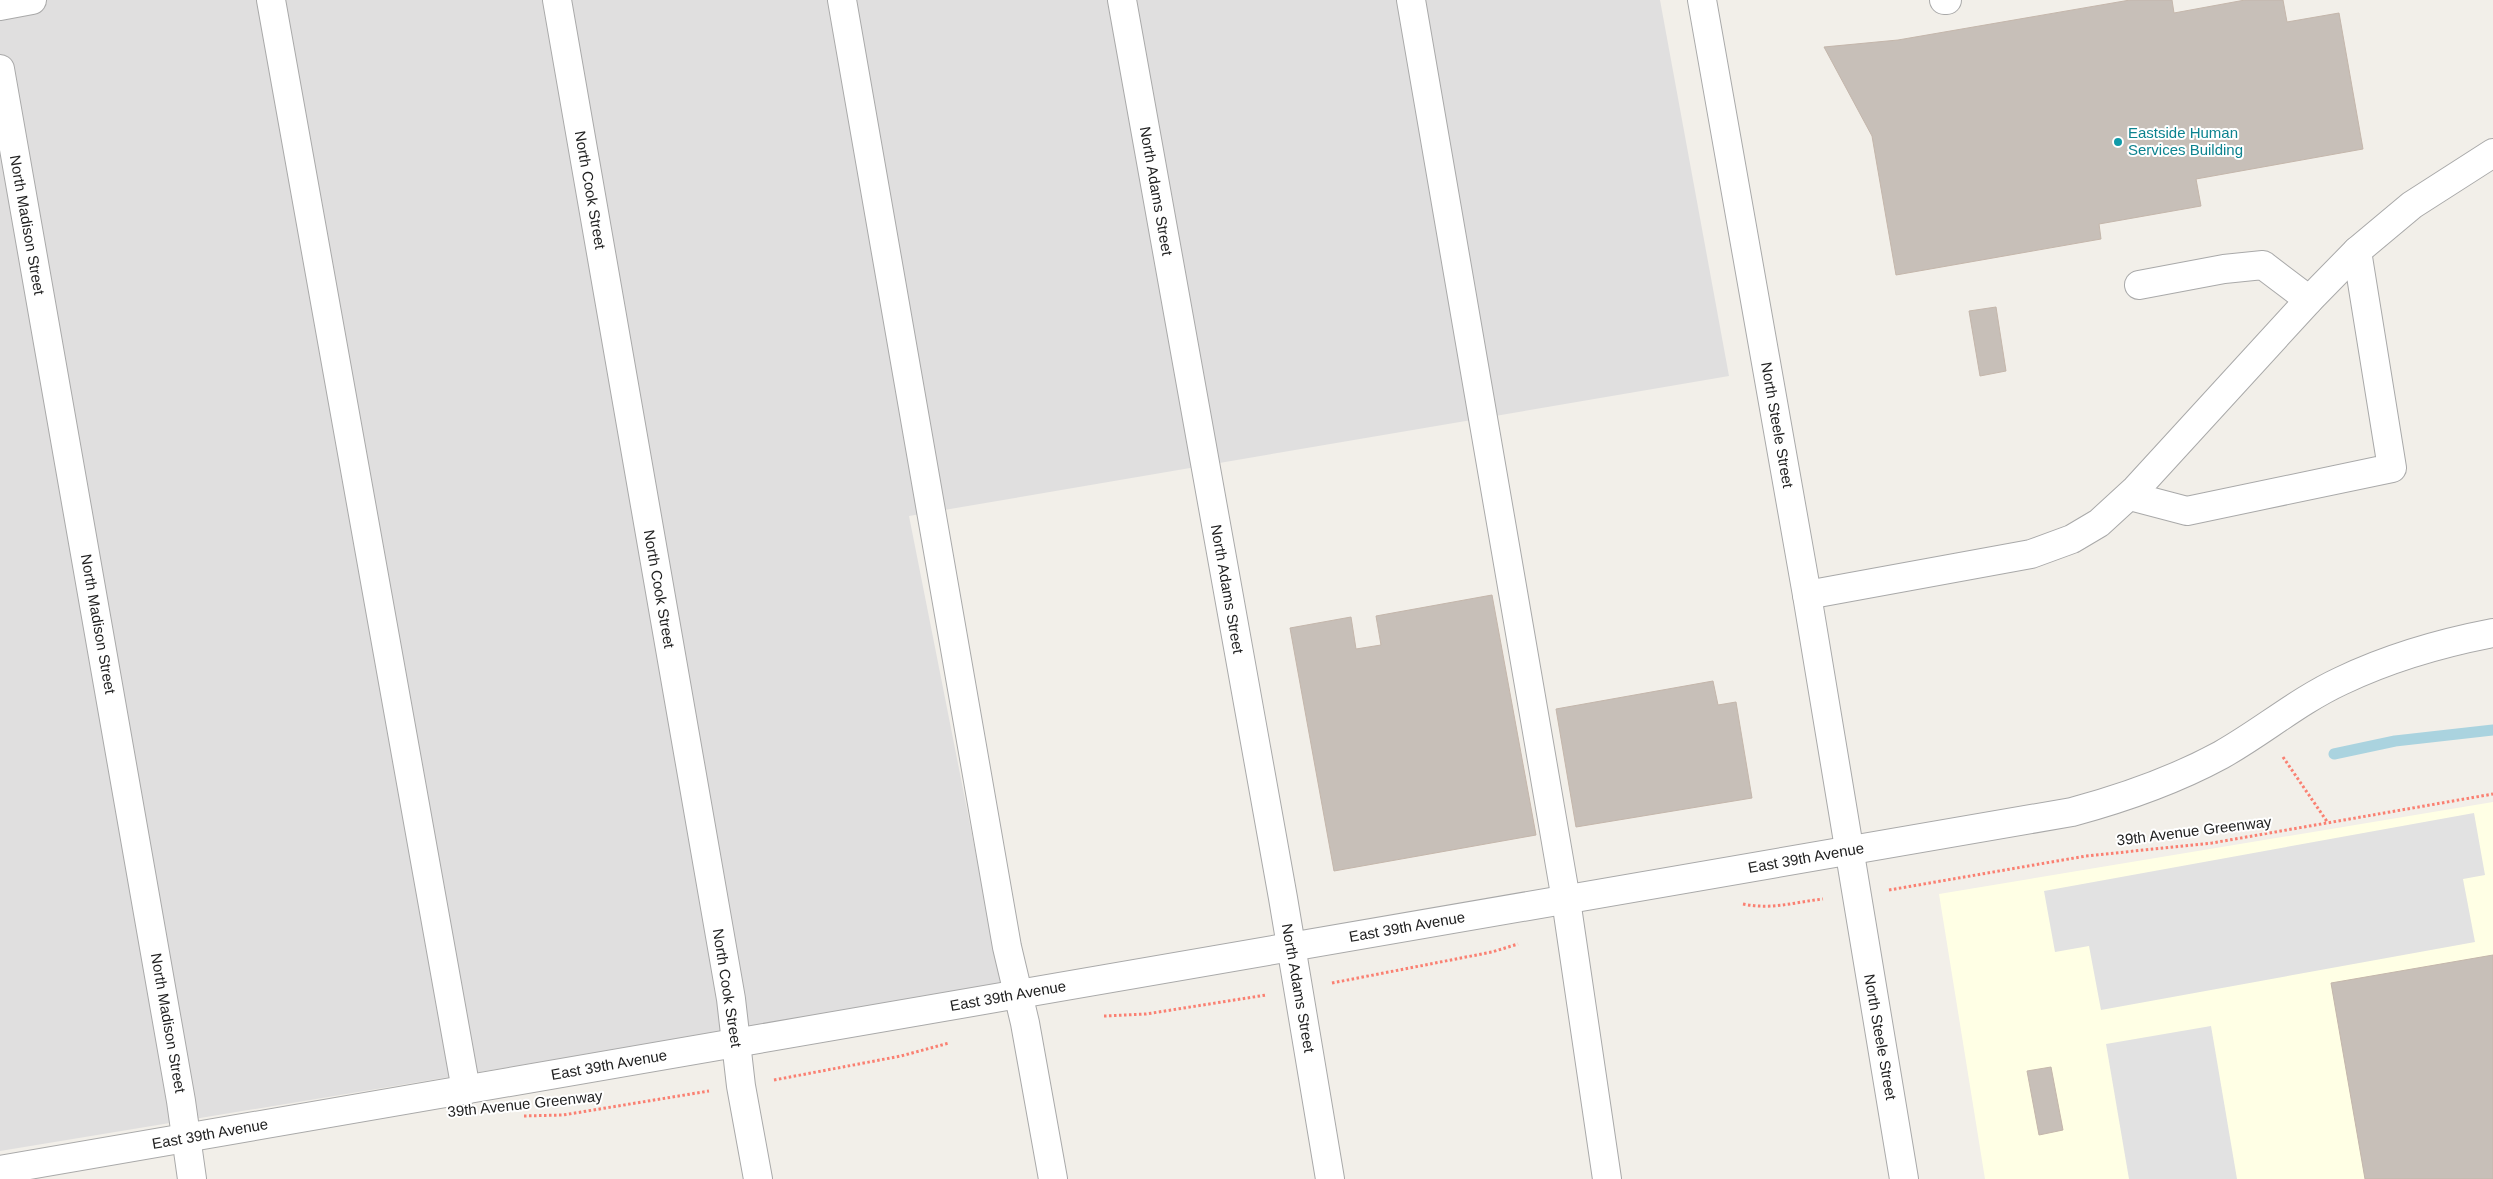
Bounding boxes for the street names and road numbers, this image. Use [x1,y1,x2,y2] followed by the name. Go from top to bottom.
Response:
[1137,125,1176,258] street label: North Adams Street
[572,129,609,251] street label: North Cook Street
[7,154,48,297] street label: North Madison Street
[1758,361,1797,490] street label: North Steele Street
[1208,523,1247,656] street label: North Adams Street
[641,528,678,650] street label: North Cook Street
[78,553,119,696] street label: North Madison Street
[2116,813,2273,848] street label: 39th Avenue Greenway
[1747,839,1865,876] street label: East 39th Avenue
[1348,908,1466,945] street label: East 39th Avenue
[1279,922,1318,1055] street label: North Adams Street
[710,927,745,1049] street label: North Cook Street
[148,952,189,1095] street label: North Madison Street
[1861,973,1900,1102] street label: North Steele Street
[949,977,1067,1014] street label: East 39th Avenue
[550,1046,668,1083] street label: East 39th Avenue
[447,1087,604,1120] street label: 39th Avenue Greenway
[151,1115,269,1152] street label: East 39th Avenue

